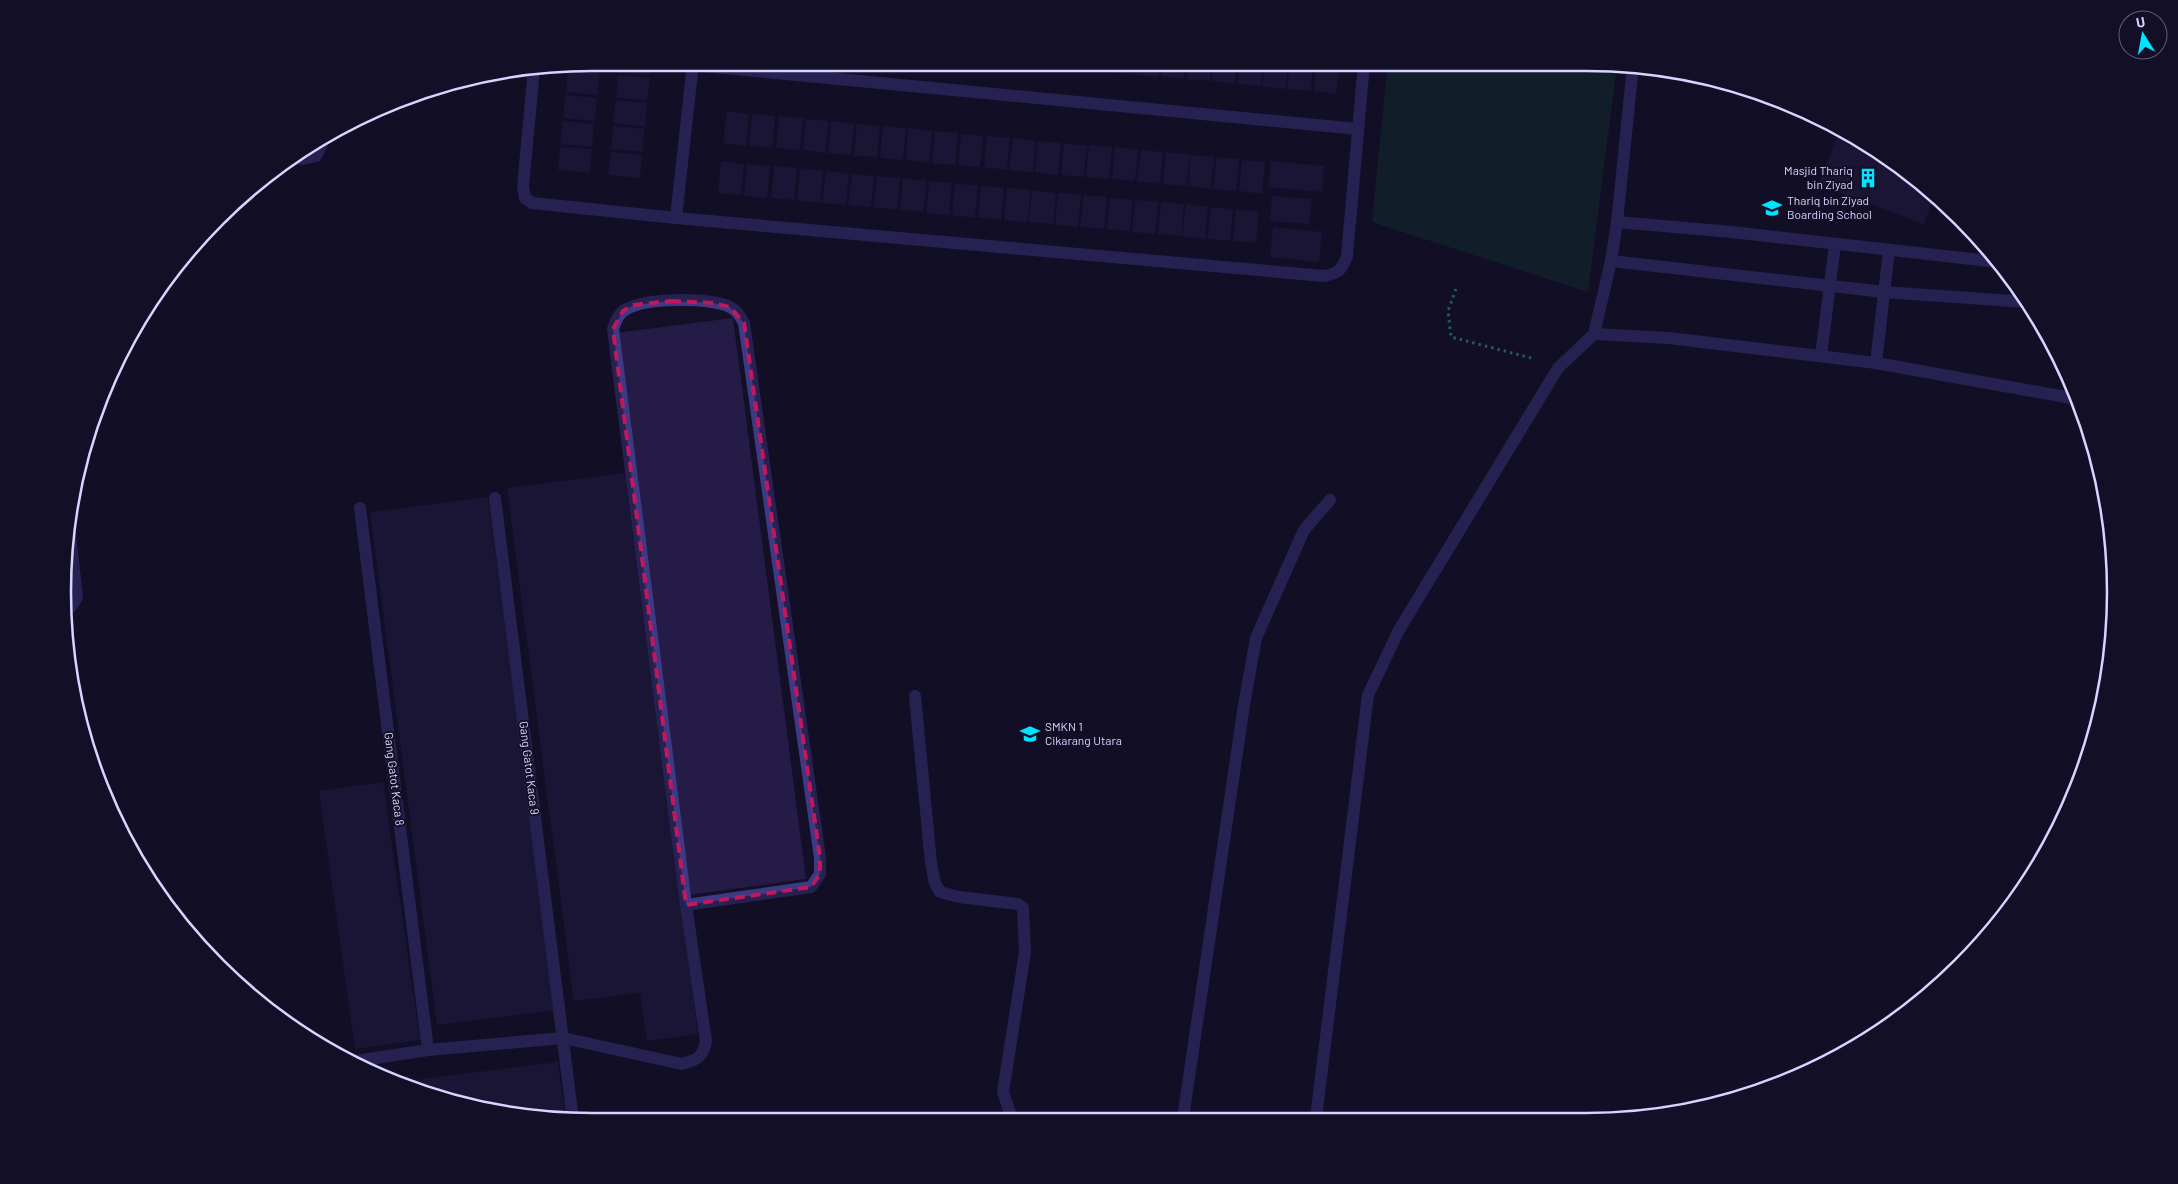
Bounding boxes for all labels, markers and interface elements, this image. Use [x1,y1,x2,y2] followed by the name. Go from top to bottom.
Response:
[2118,10,2168,60] north arrow
[2134,13,2147,31] text: U
[1784,163,1853,191] place label: Masjid Thariq bin Ziyad
[1857,167,1879,189] building icon: Masjid Thariq bin Ziyad
[1787,193,1872,221] place label: Thariq bin Ziyad Boarding School
[1761,197,1783,219] school or university icon: Thariq bin Ziyad Boarding School
[1045,719,1122,747] place label: SMKN 1 Cikarang Utara
[517,720,543,815] street label: Gang Gatot Kaca 9
[1019,723,1041,745] school or university icon: SMKN 1 Cikarang Utara
[382,731,408,826] street label: Gang Gatot Kaca 8

